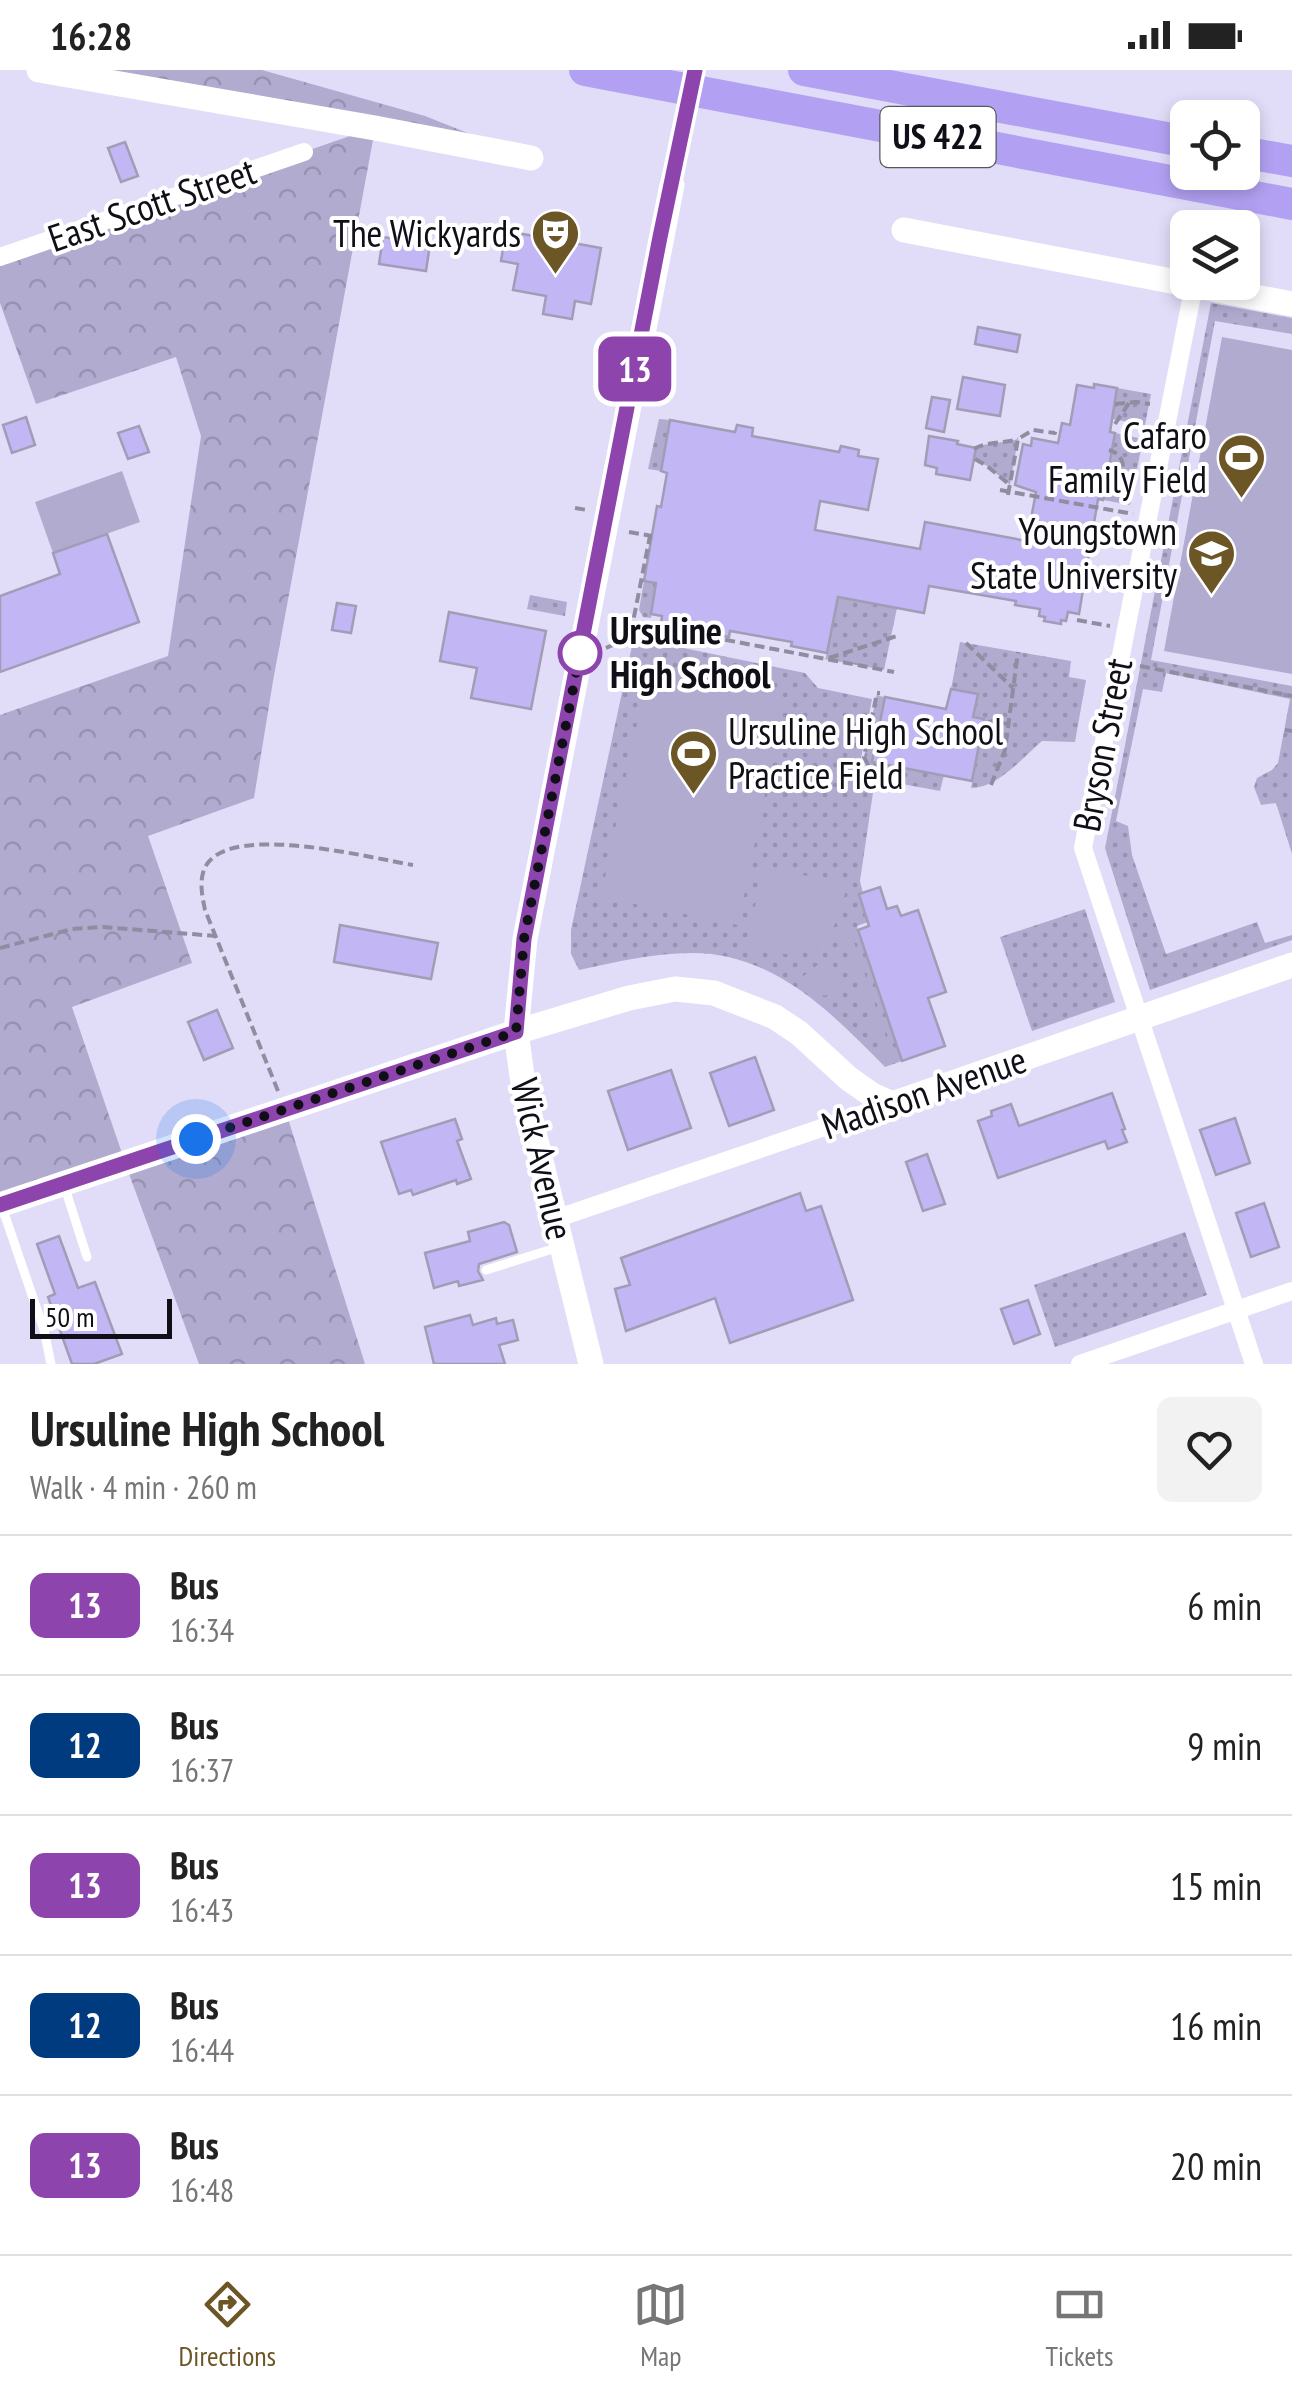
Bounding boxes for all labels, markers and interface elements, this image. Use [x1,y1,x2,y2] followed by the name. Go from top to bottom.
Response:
[50,11,132,60] text: 16:28
[1170,100,1260,300] map controls
[1170,100,1260,190] button: locate
[880,107,996,167] road number: US 422
[41,145,262,262] street label: East Scott Street
[333,208,521,257] place label: The Wickyards
[530,208,582,276] theatre icon: The Wickyards
[1170,210,1260,300] button: layers
[590,336,680,402] line badge: 13
[618,346,652,392] text: 13
[1048,410,1207,503] place label: Cafaro Family Field
[1216,432,1268,500] sports icon: Cafaro Family Field
[970,506,1178,599] place label: Youngstown State University
[1186,528,1238,596] school or university icon: Youngstown State University
[610,605,771,698] place label: Ursuline High School
[559,632,601,674] marker: Ursuline High School
[1061,653,1142,835] street label: Bryson Street
[728,706,1003,799] place label: Ursuline High School Practice Field
[667,728,719,796] sports icon: Ursuline High School Practice Field
[815,1034,1032,1149] street label: Madison Avenue
[501,1073,586,1244] street label: Wick Avenue
[171,1114,221,1164] your location
[30,1294,172,1338] scale bar
[45,1298,94,1335] text: 50 m
[30,1397,384,1459] text: Ursuline High School
[1157,1397,1262,1502] button: heart
[30,1466,257,1508] text: Walk · 4 min · 260 m
[170,1560,219,1609] text: Bus
[1187,1581,1262,1630] text: 6 min
[68,1582,102,1628] text: 13
[170,1609,234,1651] text: 16:34
[170,1700,219,1749] text: Bus
[1187,1721,1262,1770] text: 9 min
[68,1722,102,1768] text: 12
[170,1749,234,1791] text: 16:37
[170,1840,219,1889] text: Bus
[1170,1861,1262,1910] text: 15 min
[68,1862,102,1908] text: 13
[170,1889,234,1931] text: 16:43
[170,1980,219,2029] text: Bus
[1170,2001,1262,2050] text: 16 min
[68,2002,102,2048] text: 12
[170,2029,234,2071] text: 16:44
[170,2120,219,2169] text: Bus
[1170,2141,1262,2190] text: 20 min
[68,2142,102,2188] text: 13
[170,2169,234,2211] text: 16:48
[179,2277,276,2374] tab: Directions
[633,2277,688,2374] tab: Map
[1045,2277,1113,2374] tab: Tickets

